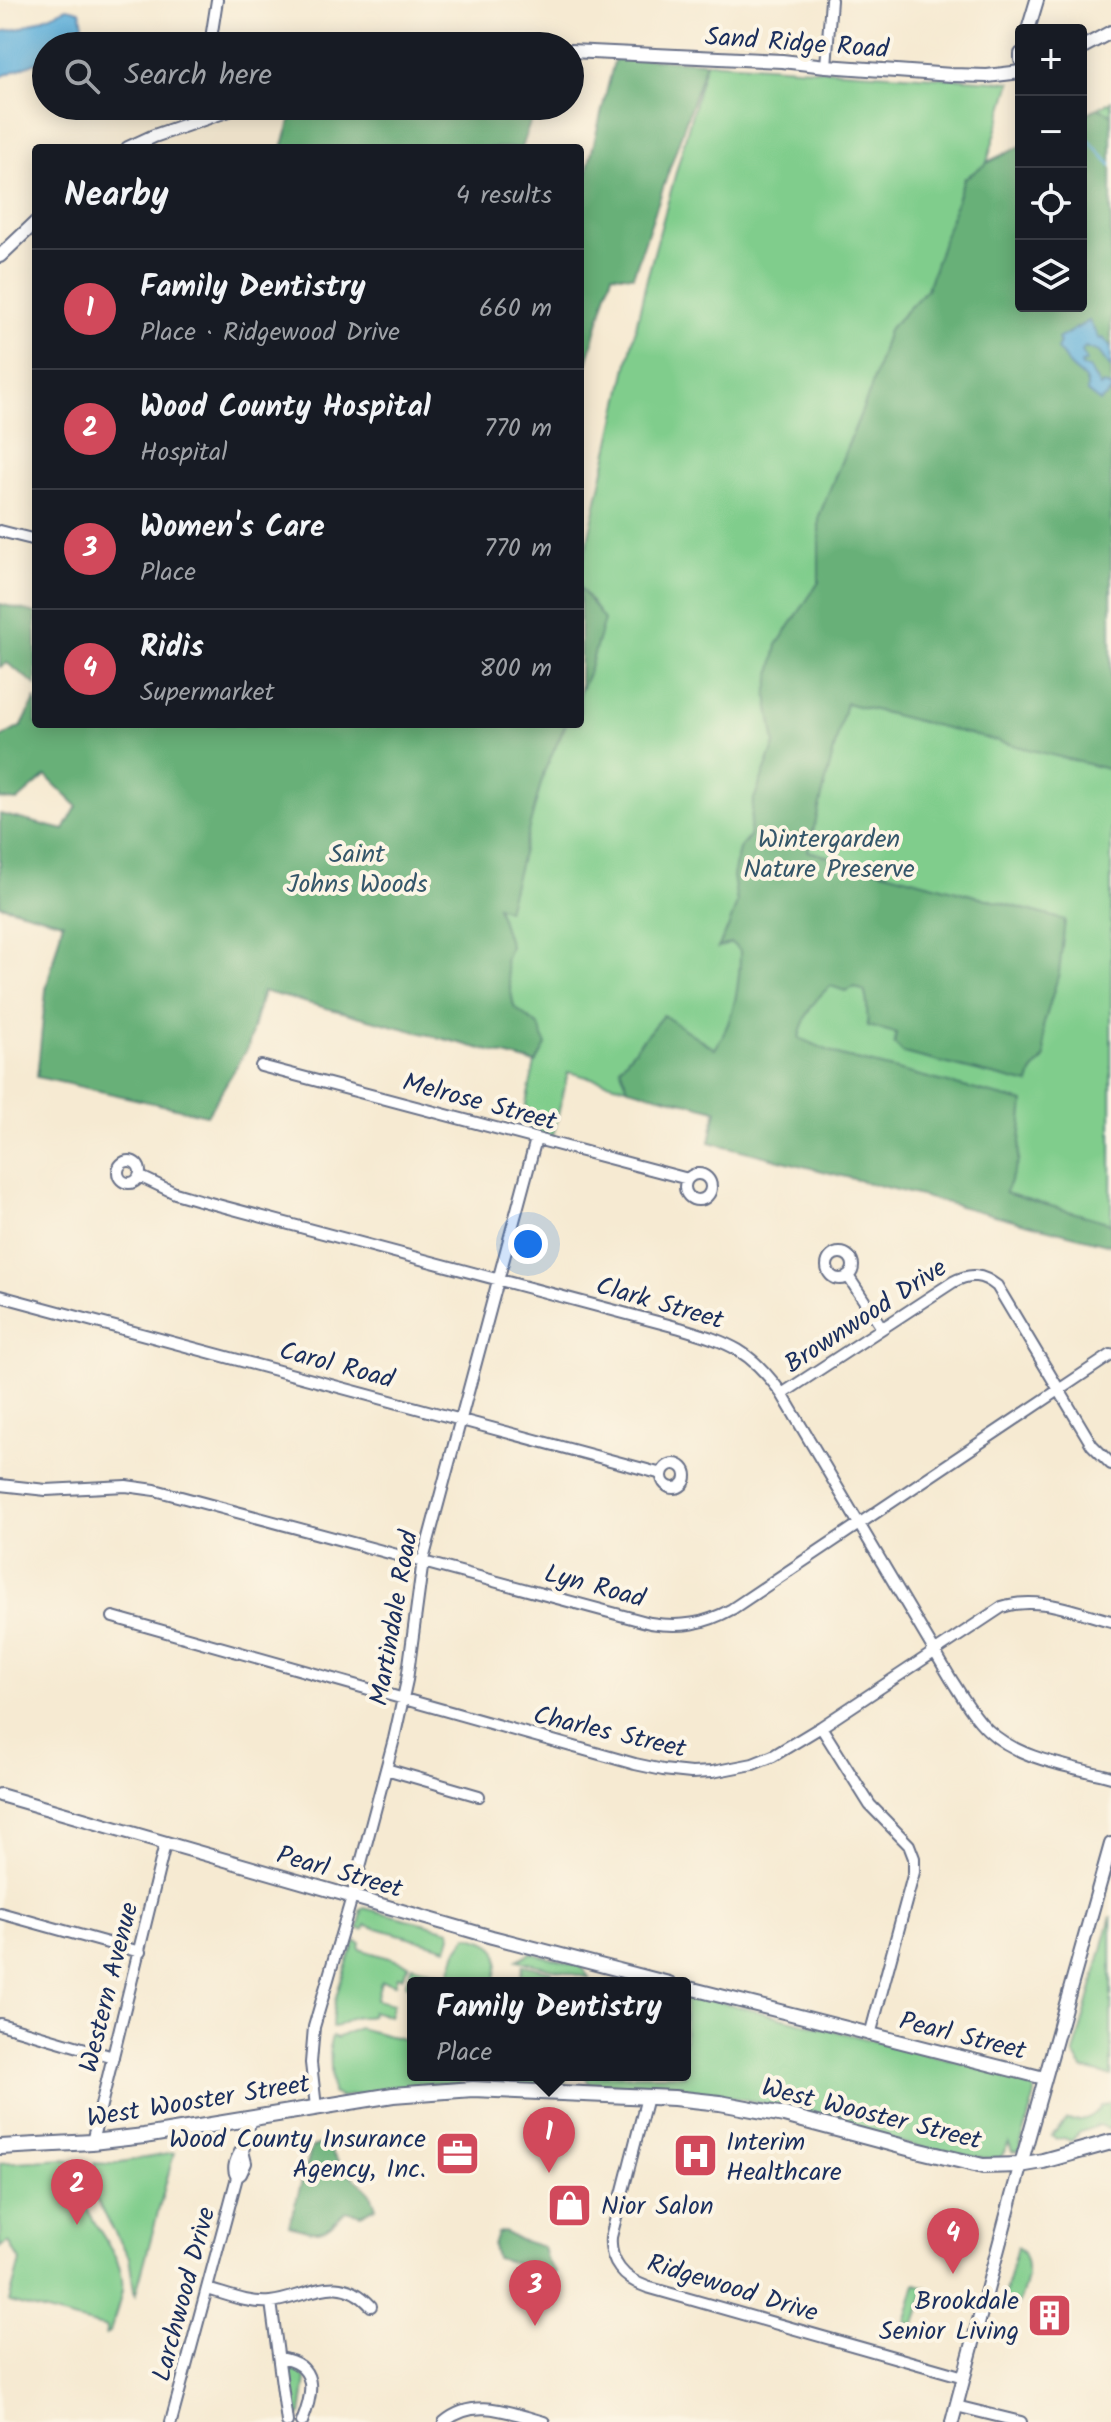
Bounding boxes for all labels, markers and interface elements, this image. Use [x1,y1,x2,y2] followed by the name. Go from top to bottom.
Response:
[704,17,891,71] street label: Sand Ridge Road
[1015,24,1087,312] map controls
[1015,24,1087,96] button: +
[32,32,584,120] search box
[124,52,272,100] text: Search here
[60,54,104,98] icon: search
[1015,96,1087,168] button: −
[1015,168,1087,240] button: locate
[64,169,169,223] text: Nearby
[456,175,552,217] text: 4 results
[1015,240,1087,312] button: layers
[140,264,366,312] text: Family Dentistry
[86,288,94,330] text: 1
[479,288,552,330] text: 660 m
[140,312,400,354] text: Place · Ridgewood Drive
[140,384,431,432] text: Wood County Hospital
[82,408,98,450] text: 2
[484,408,552,450] text: 770 m
[140,432,228,474] text: Hospital
[140,504,325,552] text: Women's Care
[83,528,97,570] text: 3
[484,528,552,570] text: 770 m
[140,552,196,594] text: Place
[140,624,204,672] text: Ridis
[83,648,97,690] text: 4
[479,648,552,690] text: 800 m
[140,672,275,714] text: Supermarket
[743,819,915,891] park label: Wintergarden Nature Preserve
[286,834,428,906] park label: Saint Johns Woods
[398,1062,562,1144] street label: Melrose Street
[508,1224,548,1264] your location
[776,1248,956,1385] street label: Brownwood Drive
[591,1266,729,1342] street label: Clark Street
[274,1330,399,1402] street label: Carol Road
[359,1526,431,1709] street label: Martindale Road
[539,1553,651,1621] street label: Lyn Road
[529,1695,691,1771] street label: Charles Street
[271,1835,408,1911] street label: Pearl Street
[68,1898,151,2077] street label: Western Avenue
[407,1977,691,2081] popup
[436,1984,662,2032] text: Family Dentistry
[895,2001,1031,2073] street label: Pearl Street
[436,2032,492,2074] text: Place
[84,2063,314,2140] street label: West Wooster Street
[757,2067,987,2163] street label: West Wooster Street
[523,2107,575,2173] pin: 1
[169,2119,426,2191] place label: Wood County Insurance Agency, Inc.
[726,2122,842,2194] place label: Interim Healthcare
[433,2129,481,2177] office icon: Wood County Insurance Agency, Inc.
[671,2132,719,2180] hospital icon: Interim Healthcare
[51,2159,103,2225] pin: 2
[546,2181,594,2229] shop icon: Nior Salon
[601,2186,714,2228] place label: Nior Salon
[141,2202,228,2387] street label: Larchwood Drive
[927,2208,979,2274] pin: 4
[642,2243,824,2335] street label: Ridgewood Drive
[509,2260,561,2326] pin: 3
[879,2281,1019,2353] place label: Brookdale Senior Living
[1026,2291,1074,2339] building icon: Brookdale Senior Living

